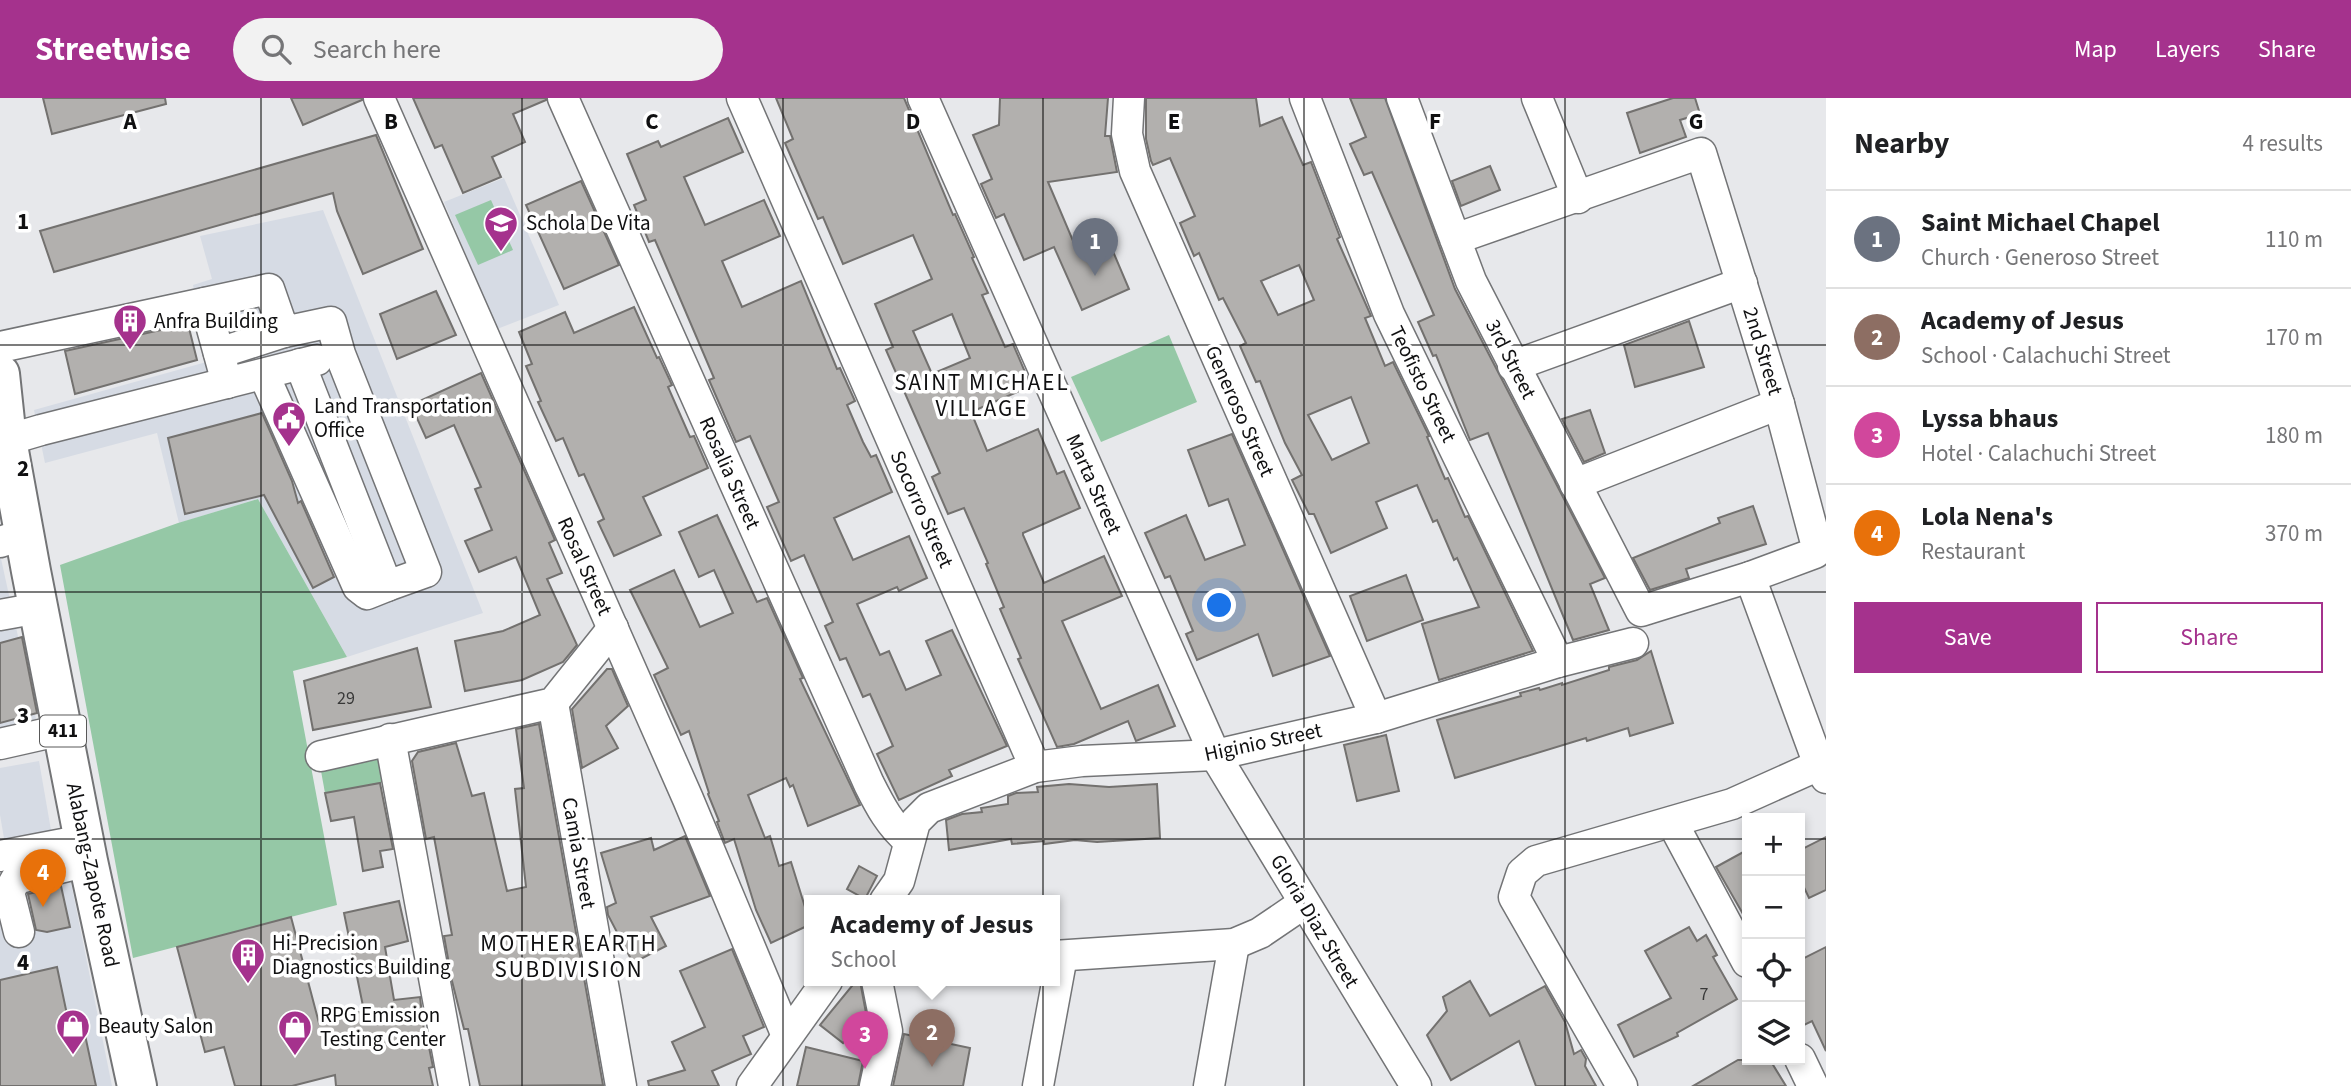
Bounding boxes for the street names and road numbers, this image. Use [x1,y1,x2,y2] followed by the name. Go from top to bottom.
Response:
[1735,303,1791,399] street label: 2nd Street
[1478,314,1544,404] street label: 3rd Street
[1382,321,1464,447] street label: Teofisto Street
[1198,341,1282,481] street label: Generoso Street
[692,412,768,534] street label: Rosalia Street
[1058,429,1130,539] street label: Marta Street
[883,445,961,573] street label: Socorro Street
[550,512,620,620] street label: Rosal Street
[1201,715,1325,769] street label: Higinio Street
[40,716,86,746] road number: 411
[59,780,127,970] street label: Alabang-Zapote Road
[554,795,604,911] street label: Camia Street
[1263,848,1367,994] street label: Gloria Diaz Street

